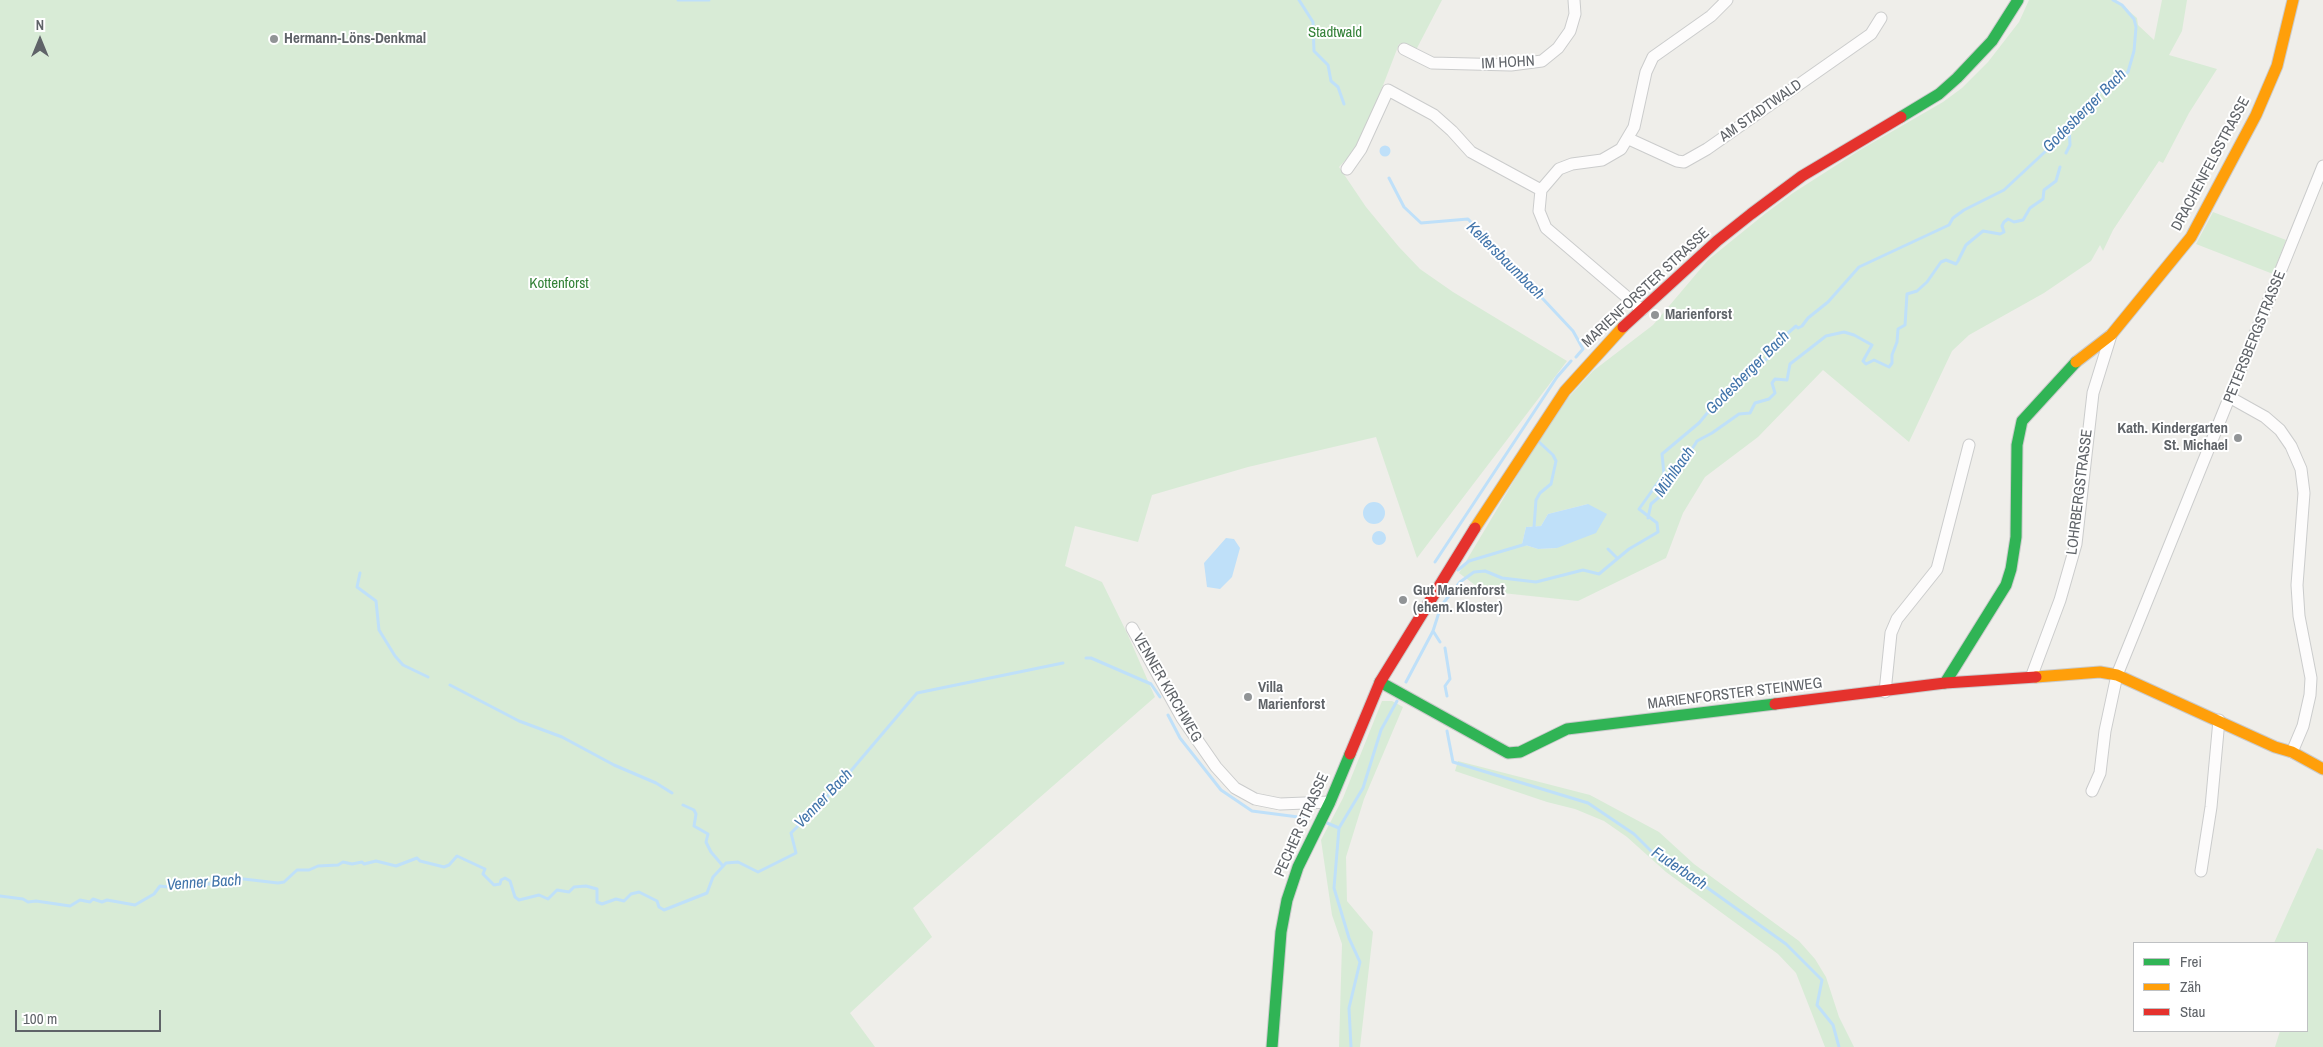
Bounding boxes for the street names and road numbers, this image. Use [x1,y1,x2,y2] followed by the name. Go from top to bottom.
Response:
[1481,53,1535,73] street label: IM HOHN
[1716,76,1806,146] street label: AM STADTWALD
[2168,94,2254,234] street label: DRACHENFELSSTRASSE
[1579,224,1713,352] street label: MARIENFORSTER STRASSE
[2220,268,2290,406] street label: PETERSBERGSTRASSE
[2063,428,2097,556] street label: LOHRBERGSTRASSE
[1129,631,1205,745] street label: VENNER KIRCHWEG
[1647,674,1823,714] street label: MARIENFORSTER STEINWEG
[1271,770,1333,880] street label: PECHER STRASSE

